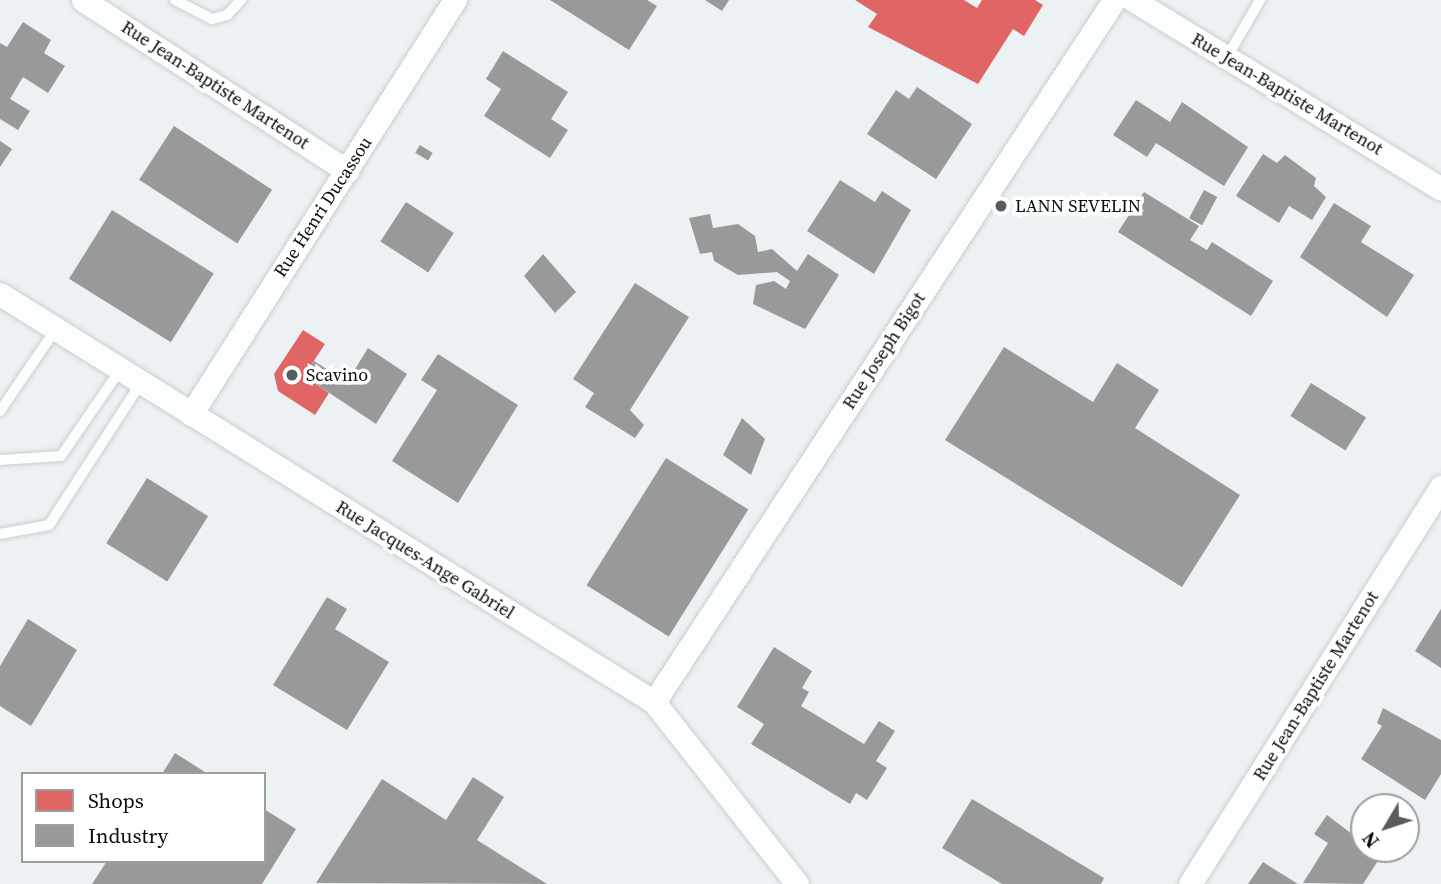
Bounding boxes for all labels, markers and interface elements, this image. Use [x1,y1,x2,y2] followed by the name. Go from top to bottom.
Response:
[117,16,313,154] street label: Rue Jean-Baptiste Martenot
[1187,28,1387,160] street label: Rue Jean-Baptiste Martenot
[270,133,376,281] street label: Rue Henri Ducassou
[1015,195,1141,217] place label: LANN SEVELIN
[993,198,1009,214] marker: LANN SEVELIN
[838,289,930,413] street label: Rue Joseph Bigot
[306,364,368,386] place label: Scavino
[284,367,300,383] marker: Scavino
[332,496,518,624] street label: Rue Jacques-Ange Gabriel
[1249,587,1383,785] street label: Rue Jean-Baptiste Martenot
[21,772,266,863] legend
[88,786,144,815] text: Shops
[1350,793,1420,863] north arrow
[88,821,168,850] text: Industry
[1356,826,1385,854] text: N

